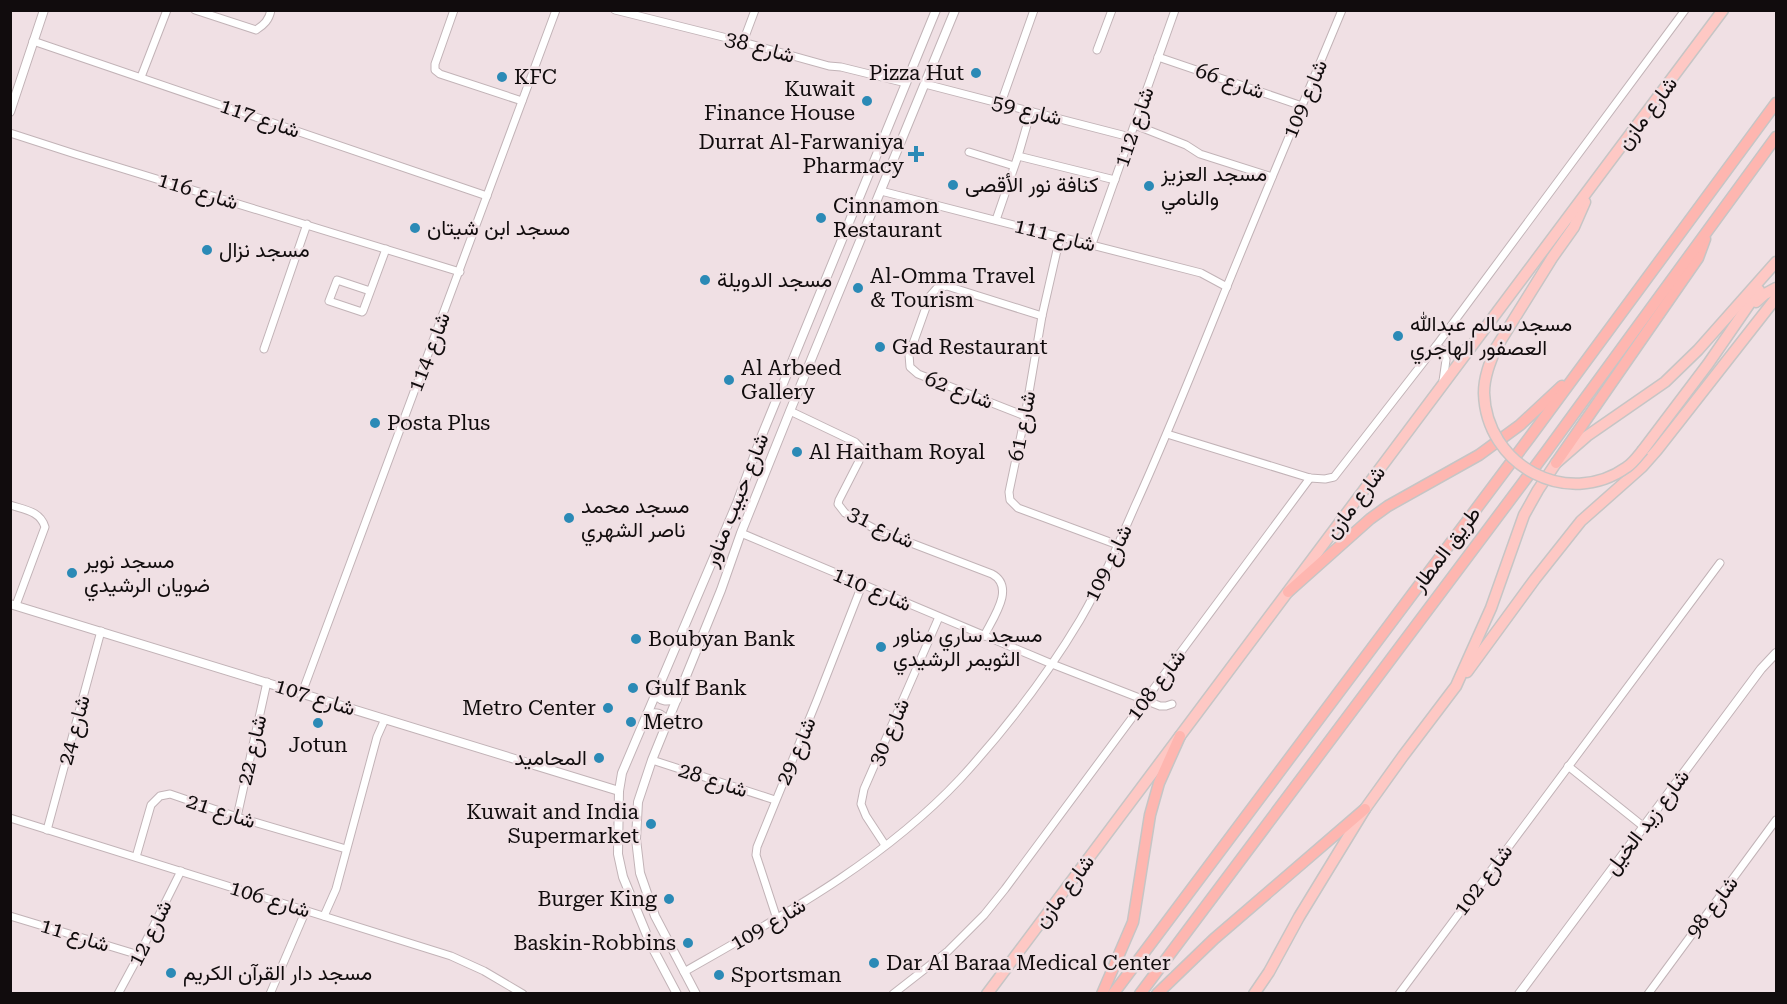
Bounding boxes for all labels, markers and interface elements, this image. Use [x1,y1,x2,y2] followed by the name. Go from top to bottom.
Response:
[722,26,797,70] street label: شارع 38
[1278,56,1334,143] street label: شارع 109
[1192,58,1268,106] street label: شارع 66
[869,61,964,85] place label: Pizza Hut
[514,65,557,89] place label: KFC
[969,66,983,80] marker: Pizza Hut
[495,70,509,84] marker: KFC
[1612,72,1684,155] street label: شارع مازن
[704,77,855,125] place label: Kuwait Finance House
[1109,84,1161,171] street label: شارع 112
[989,90,1064,132] street label: شارع 59
[216,93,303,145] street label: شارع 117
[860,94,874,108] marker: Kuwait Finance House
[699,130,905,178] place label: Durrat Al-Farwaniya Pharmacy
[909,147,923,161] marker: Durrat Al-Farwaniya Pharmacy
[1160,162,1267,215] place label: مسجد العزيز والنامي
[154,167,241,216] street label: شارع 116
[965,173,1099,198] place label: كنافة نور الأقصى
[946,178,960,192] marker: كنافة نور الأقصى
[1142,179,1156,193] marker: مسجد العزيز والنامي
[833,194,942,242] place label: Cinnamon Restaurant
[814,211,828,225] marker: Cinnamon Restaurant
[1011,213,1098,259] street label: شارع 111
[427,216,570,240] place label: مسجد ابن شيتان
[408,221,422,235] marker: مسجد ابن شيتان
[219,238,310,263] place label: مسجد نزال
[200,243,214,257] marker: مسجد نزال
[870,264,1036,312] place label: Al-Omma Travel & Tourism
[717,268,832,293] place label: مسجد الدويلة
[698,273,712,287] marker: مسجد الدويلة
[851,281,865,295] marker: Al-Omma Travel & Tourism
[403,309,457,396] street label: شارع 114
[1410,311,1572,365] place label: مسجد سالم عبدالله العصفور الهاجري
[1391,329,1405,343] marker: مسجد سالم عبدالله العصفور الهاجري
[892,335,1048,359] place label: Gad Restaurant
[873,340,887,354] marker: Gad Restaurant
[741,356,842,404] place label: Al Arbeed Gallery
[921,366,996,416] street label: شارع 62
[722,373,736,387] marker: Al Arbeed Gallery
[1003,389,1043,464] street label: شارع 61
[387,411,490,435] place label: Posta Plus
[368,416,382,430] marker: Posta Plus
[698,430,776,572] street label: شارع حبيب مناور
[809,440,986,464] place label: Al Haitham Royal
[790,445,804,459] marker: Al Haitham Royal
[1320,461,1392,544] street label: شارع مازن
[581,494,689,547] place label: مسجد محمد ناصر الشهري
[843,501,918,555] street label: شارع 31
[1406,502,1486,597] street label: طريق المطار
[562,511,576,525] marker: مسجد محمد ناصر الشهري
[1079,521,1139,606] street label: شارع 109
[83,549,210,602] place label: مسجد نوير ضويان الرشيدي
[828,562,915,618] street label: شارع 110
[65,566,79,580] marker: مسجد نوير ضويان الرشيدي
[892,623,1042,676] place label: مسجد ساري مناور الثويمر الرشيدي
[648,627,795,651] place label: Boubyan Bank
[629,632,643,646] marker: Boubyan Bank
[874,640,888,654] marker: مسجد ساري مناور الثويمر الرشيدي
[1121,645,1192,727] street label: شارع 108
[271,673,358,722] street label: شارع 107
[645,676,747,700] place label: Gulf Bank
[626,681,640,695] marker: Gulf Bank
[53,693,97,768] street label: شارع 24
[864,695,916,770] street label: شارع 30
[462,696,596,720] place label: Metro Center
[601,701,615,715] marker: Metro Center
[643,710,703,734] place label: Metro
[232,713,274,788] street label: شارع 22
[771,714,823,789] street label: شارع 29
[624,715,638,729] marker: Metro
[311,716,325,730] marker: Jotun
[289,733,348,757] place label: Jotun
[514,746,587,770] place label: المحاميد
[592,751,606,765] marker: المحاميد
[675,758,751,804] street label: شارع 28
[1600,765,1696,881] street label: شارع زيد الخيل
[183,789,259,835] street label: شارع 21
[466,800,640,848] place label: Kuwait and India Supermarket
[644,817,658,831] marker: Kuwait and India Supermarket
[1448,840,1519,922] street label: شارع 102
[1029,850,1101,933] street label: شارع مازن
[1681,871,1745,944] street label: شارع 98
[226,875,313,924] street label: شارع 106
[537,887,657,911] place label: Burger King
[662,892,676,906] marker: Burger King
[726,893,811,957] street label: شارع 109
[123,896,179,971] street label: شارع 12
[37,913,113,959] street label: شارع 11
[513,931,676,955] place label: Baskin-Robbins
[681,936,695,950] marker: Baskin-Robbins
[886,951,1171,975] place label: Dar Al Baraa Medical Center
[867,956,881,970] marker: Dar Al Baraa Medical Center
[183,961,372,987] place label: مسجد دار القرآن الكريم
[731,963,842,987] place label: Sportsman
[164,966,178,980] marker: مسجد دار القرآن الكريم
[712,968,726,982] marker: Sportsman

